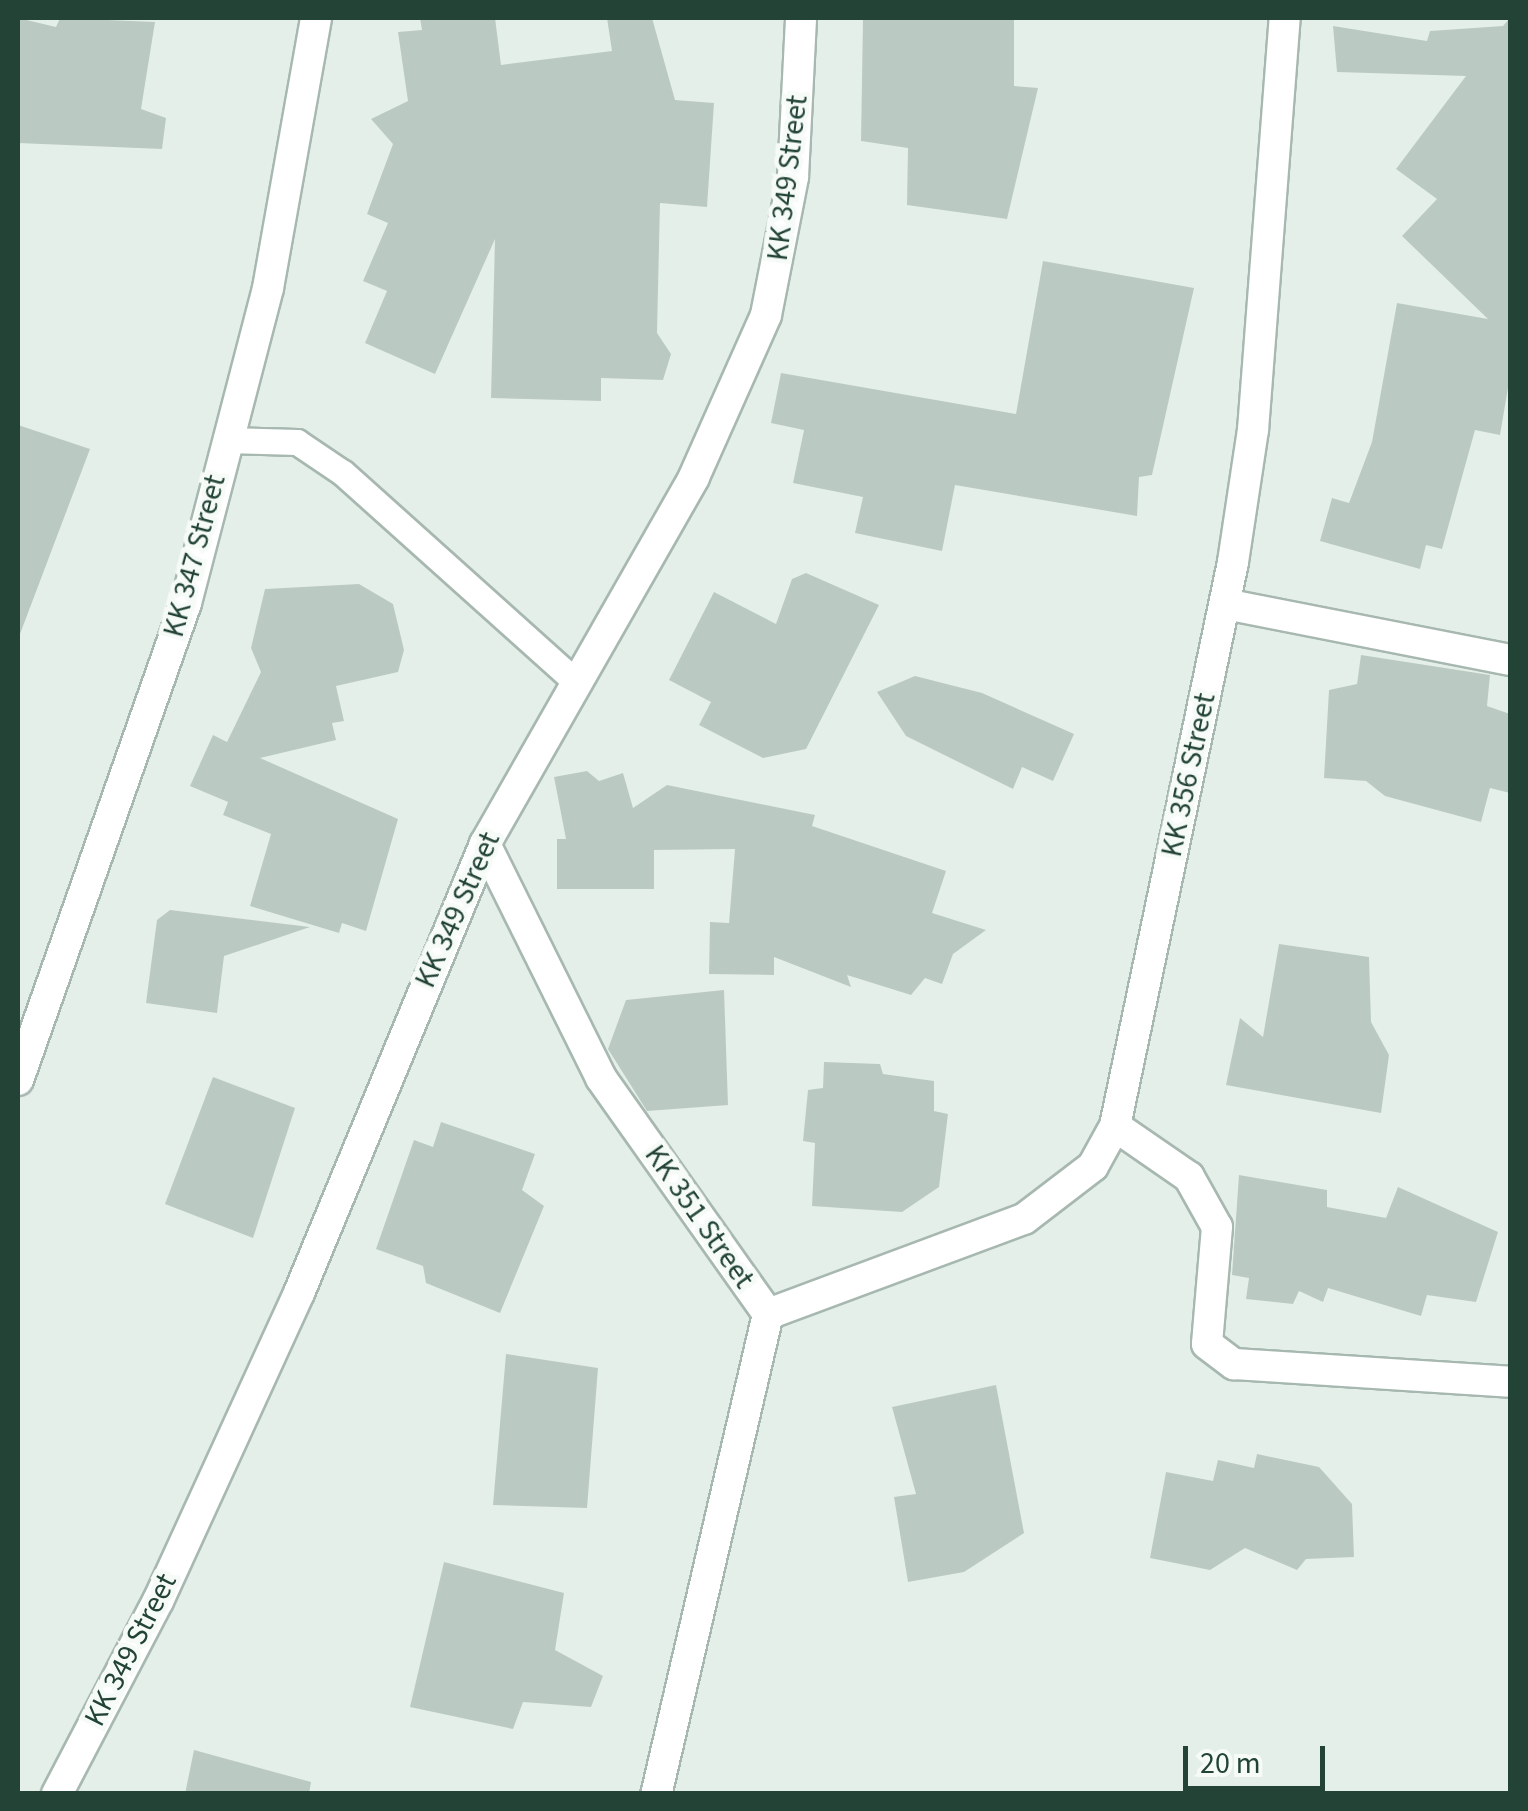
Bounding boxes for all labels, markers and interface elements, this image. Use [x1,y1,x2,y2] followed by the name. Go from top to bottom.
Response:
[760,93,816,263] street label: KK 349 Street
[156,471,234,641] street label: KK 347 Street
[1154,690,1224,860] street label: KK 356 Street
[408,827,508,993] street label: KK 349 Street
[636,1138,762,1296] street label: KK 351 Street
[77,1568,185,1732] street label: KK 349 Street
[1188,1726,1330,1788] scale bar
[1200,1742,1261,1785] text: 20 m

